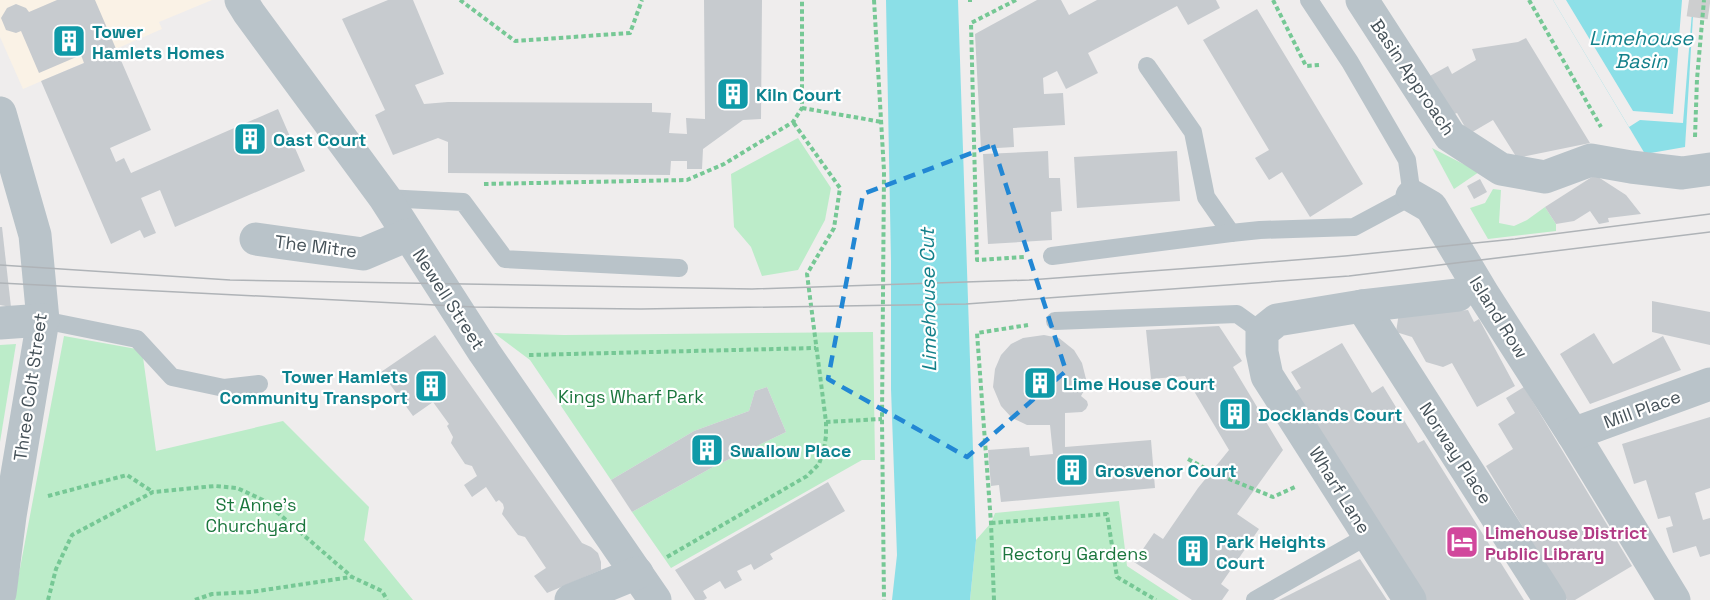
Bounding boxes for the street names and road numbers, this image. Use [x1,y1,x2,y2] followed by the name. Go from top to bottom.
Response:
[1366,14,1460,140] street label: Basin Approach
[274,230,358,262] street label: The Mitre
[408,244,490,354] street label: Newell Street
[1465,272,1533,362] street label: Island Row
[8,312,52,462] street label: Three Colt Street
[1600,384,1684,434] street label: Mill Place
[1415,398,1497,508] street label: Norway Place
[1304,442,1376,538] street label: Wharf Lane

